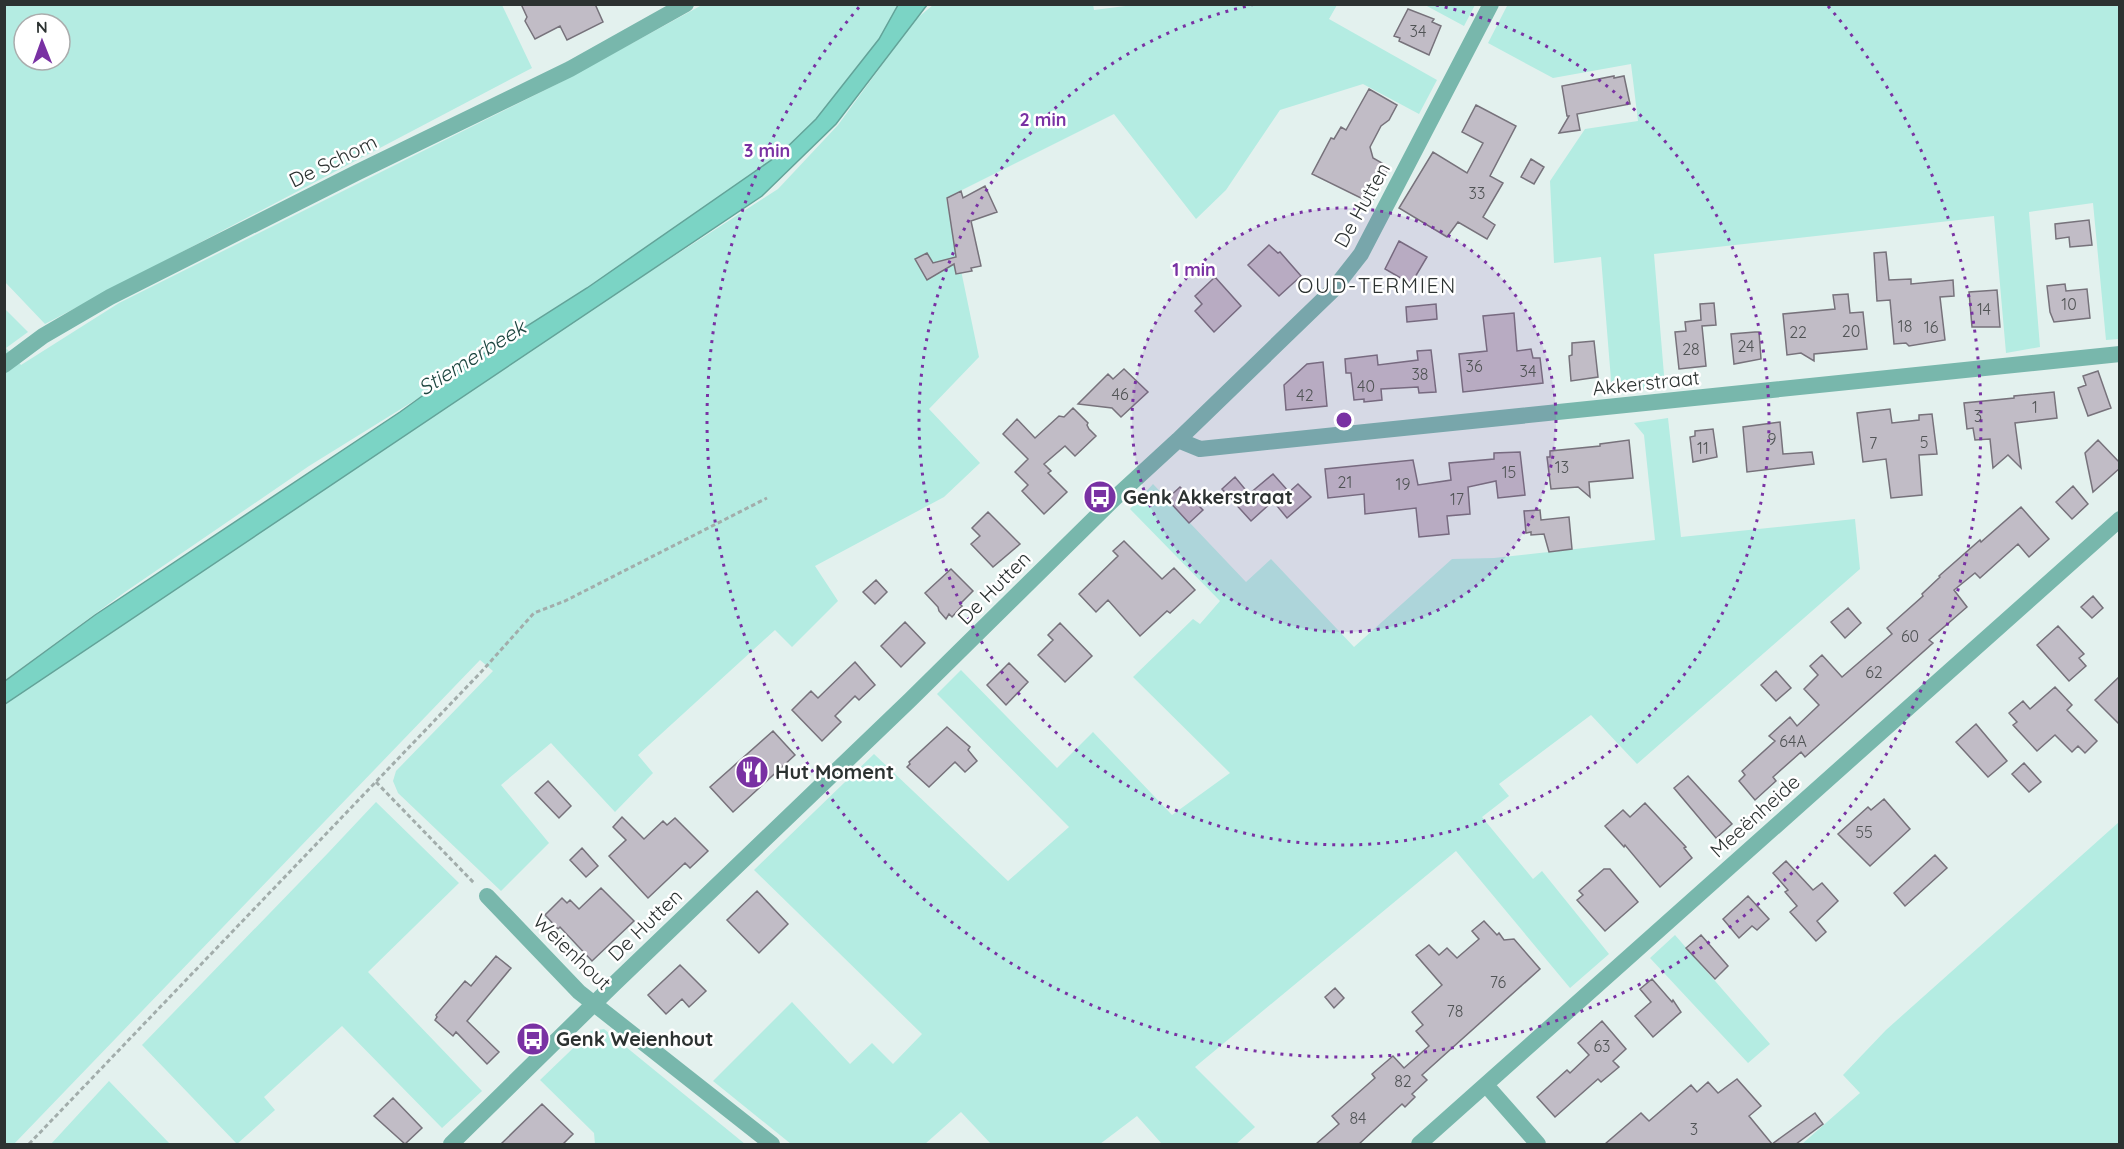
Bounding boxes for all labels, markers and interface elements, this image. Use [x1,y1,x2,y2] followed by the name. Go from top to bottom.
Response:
[12,12,72,72] north arrow
[36,17,48,37] text: N
[1410,21,1426,41] house number: 34
[1020,108,1066,131] text: 2 min
[285,129,381,193] street label: De Schom
[744,139,790,162] text: 3 min
[1328,158,1395,252] street label: De Hutten
[1469,183,1485,203] house number: 33
[1172,258,1216,281] text: 1 min
[1297,272,1457,298] district label: OUD-TERMIEN
[2061,294,2077,314] house number: 10
[1977,299,1991,319] house number: 14
[413,313,532,401] water label: Stiemerbeek
[1898,316,1912,336] house number: 18
[1924,317,1939,337] house number: 16
[1842,321,1860,341] house number: 20
[1789,322,1807,342] house number: 22
[1737,336,1755,356] house number: 24
[1682,339,1700,359] house number: 28
[1466,356,1483,376] house number: 36
[1520,361,1536,381] house number: 34
[1411,364,1429,384] house number: 38
[1591,364,1701,401] street label: Akkerstraat
[1357,376,1375,396] house number: 40
[1111,384,1129,404] house number: 46
[1296,385,1314,405] house number: 42
[2032,397,2038,417] house number: 1
[1974,406,1982,426] house number: 3
[1334,410,1354,430] centre of rings
[1768,429,1777,449] house number: 9
[1920,432,1928,452] house number: 5
[1869,433,1877,453] house number: 7
[1697,438,1709,458] house number: 11
[1555,457,1569,477] house number: 13
[1502,462,1516,482] house number: 15
[1338,472,1352,492] house number: 21
[1396,474,1410,494] house number: 19
[1082,479,1118,515] bus stop icon: Genk Akkerstraat
[1123,484,1293,509] place label: Genk Akkerstraat
[1450,489,1464,509] house number: 17
[952,546,1036,630] street label: De Hutten
[1901,626,1919,646] house number: 60
[1865,662,1883,682] house number: 62
[1779,731,1807,751] house number: 64A
[734,754,770,790] restaurant icon: Hut Moment
[775,759,894,784] place label: Hut Moment
[1705,769,1805,863] street label: Meeënheide
[1855,822,1873,842] house number: 55
[602,883,687,966] street label: De Hutten
[528,908,617,995] street label: Weienhout
[1490,972,1507,992] house number: 76
[1447,1001,1463,1021] house number: 78
[515,1021,551,1057] bus stop icon: Genk Weienhout
[556,1026,714,1051] place label: Genk Weienhout
[1594,1036,1611,1056] house number: 63
[1394,1071,1412,1091] house number: 82
[1349,1108,1367,1128] house number: 84
[1690,1119,1698,1139] house number: 3

